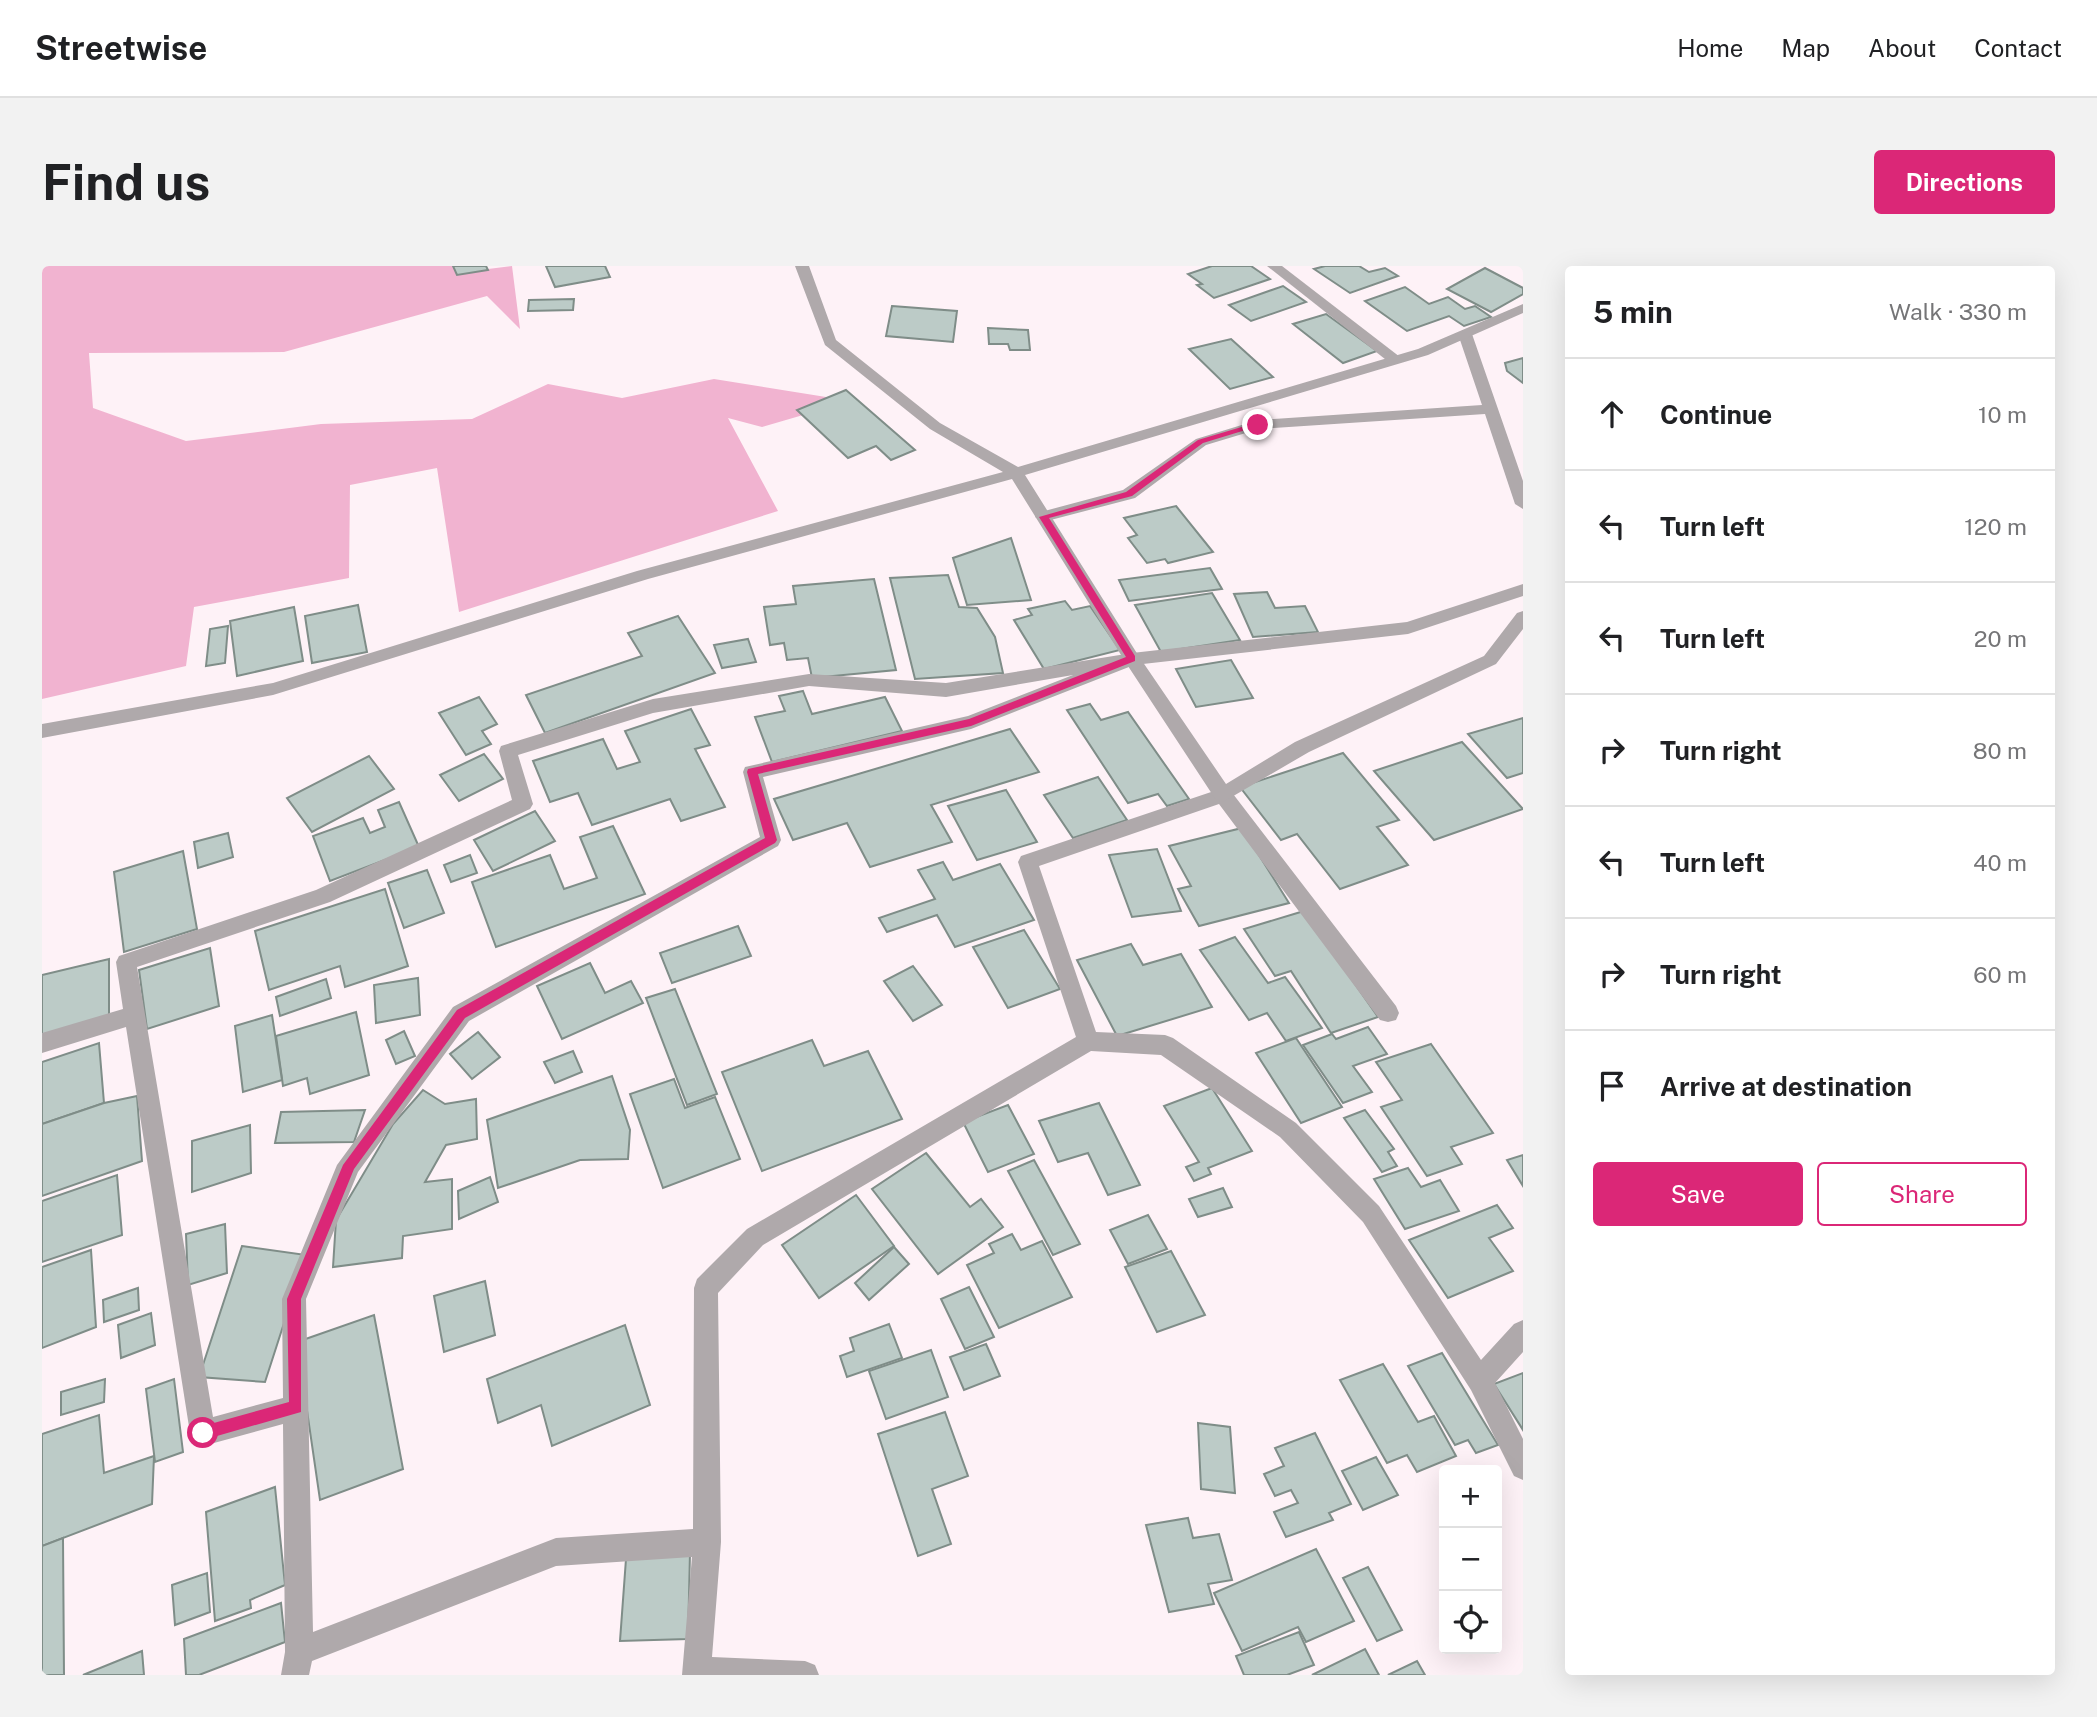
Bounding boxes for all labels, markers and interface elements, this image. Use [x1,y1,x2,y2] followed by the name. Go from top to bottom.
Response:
[35,29,207,67] text: Streetwise
[1677,34,1743,62] text: Home
[1781,34,1830,62] text: Map
[1868,34,1936,62] text: About
[1974,34,2062,62] text: Contact
[1874,150,2055,214] button: Directions
[42,153,210,211] text: Find us
[1593,294,1673,330] text: 5 min
[1889,298,2027,325] text: Walk · 330 m
[1593,395,1631,433] icon: ahead
[1660,399,1772,430] text: Continue
[1978,401,2027,428] text: 10 m
[1242,409,1273,440] route end
[1593,507,1631,545] icon: left
[1660,511,1765,542] text: Turn left
[1964,513,2027,540] text: 120 m
[1593,619,1631,657] icon: left
[1660,623,1765,654] text: Turn left
[1974,625,2027,652] text: 20 m
[1593,731,1631,769] icon: right
[1660,735,1782,766] text: Turn right
[1973,737,2027,764] text: 80 m
[1593,843,1631,881] icon: left
[1660,847,1765,878] text: Turn left
[1973,849,2027,876] text: 40 m
[1593,955,1631,993] icon: right
[1660,959,1782,990] text: Turn right
[1973,961,2027,988] text: 60 m
[1593,1067,1631,1105] icon: arrive
[1660,1071,1912,1102] text: Arrive at destination
[1593,1162,1803,1226] button: Save
[1817,1162,2027,1226] button: Share
[187,1417,218,1448] route start
[1439,1465,1502,1654] map controls
[1439,1465,1502,1528] button: +
[1439,1528,1502,1591] button: −
[1439,1591,1502,1654] button: locate

